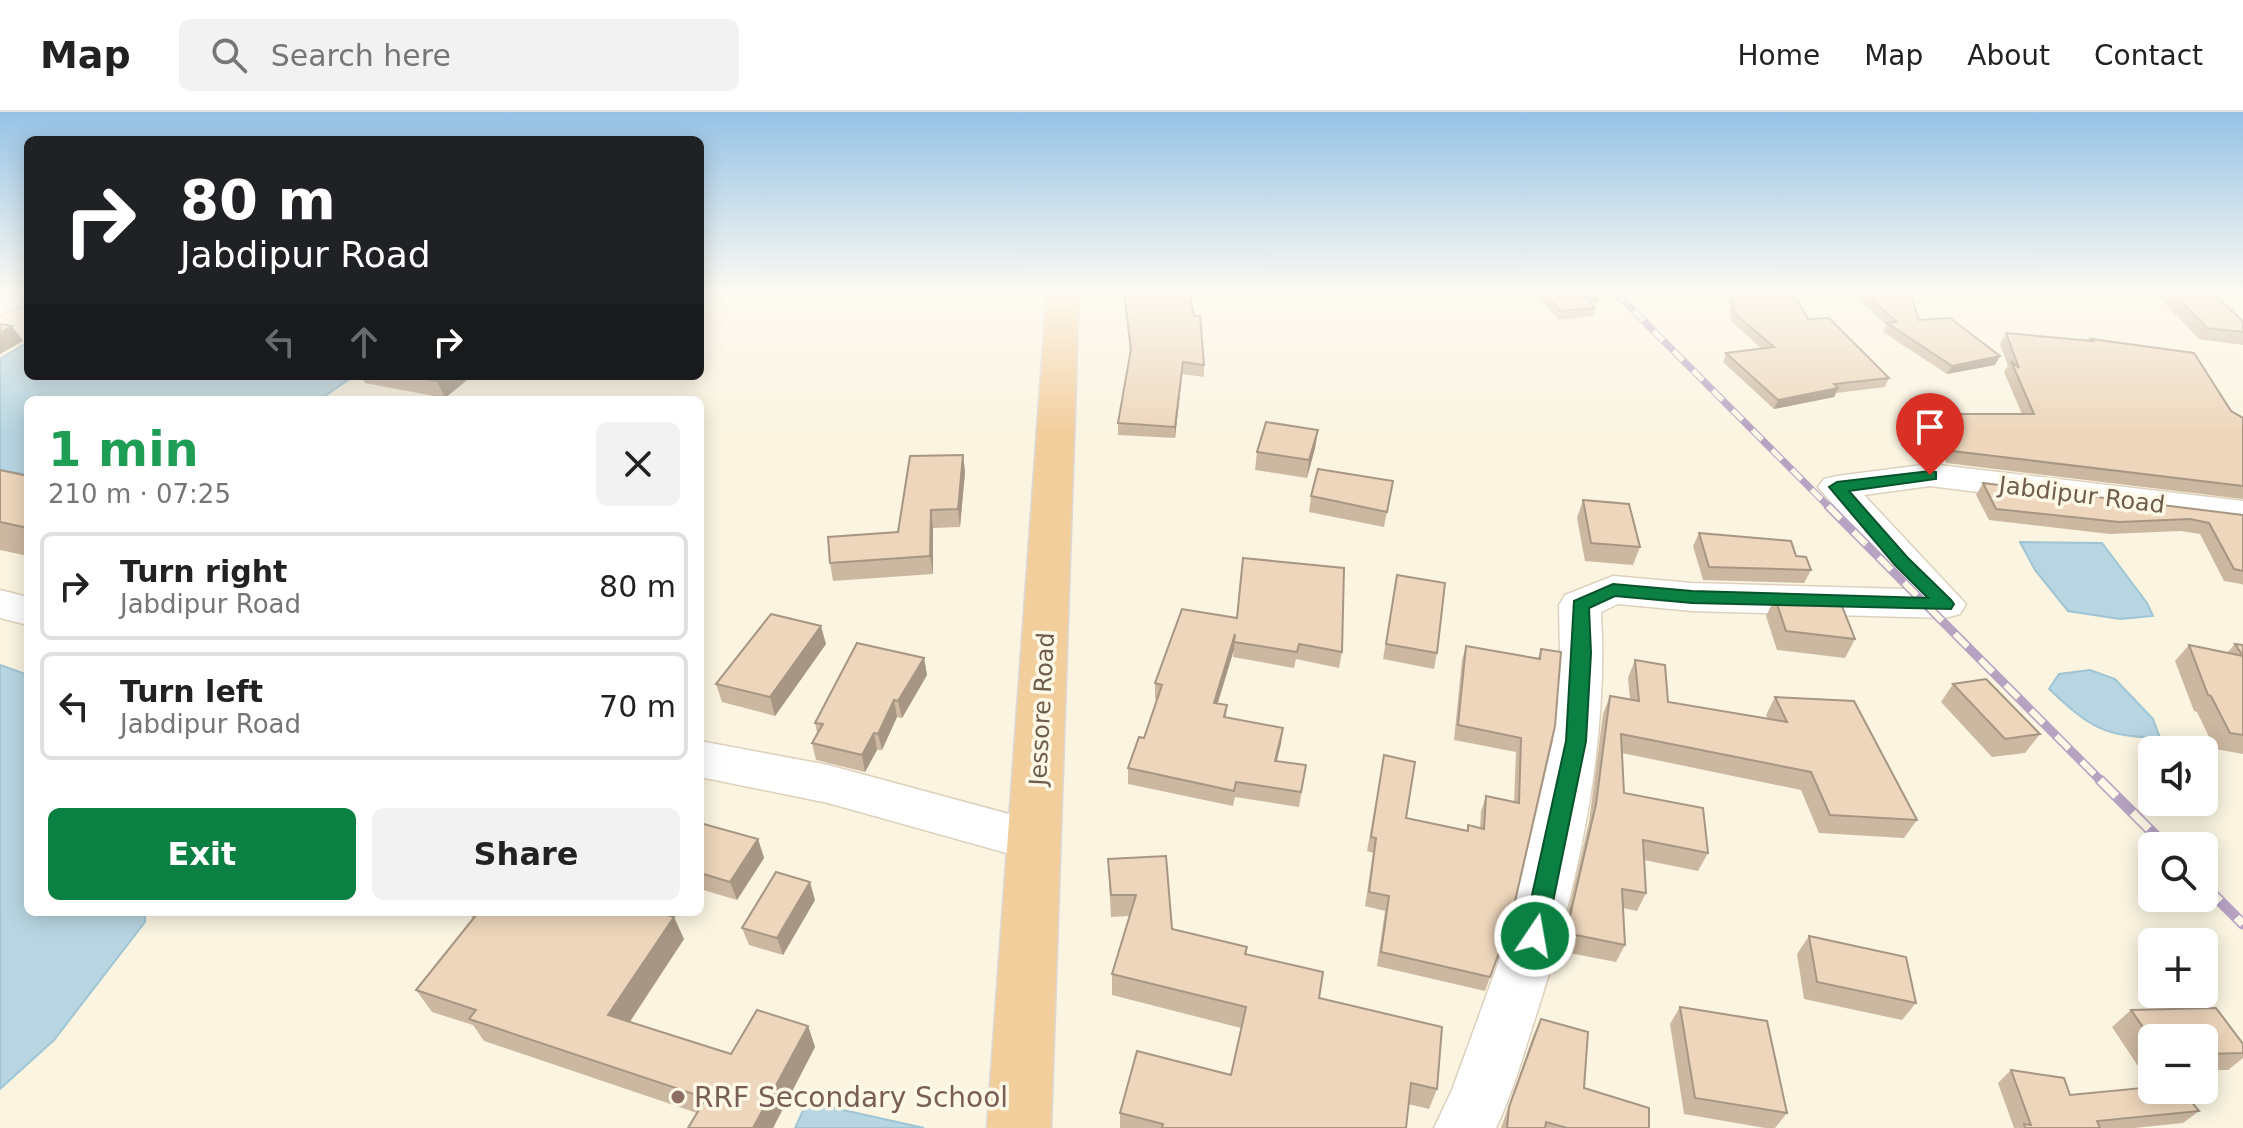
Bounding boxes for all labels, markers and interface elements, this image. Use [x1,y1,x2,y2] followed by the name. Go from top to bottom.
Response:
[179,19,739,91] search box
[40,33,131,77] text: Map
[207,33,251,77] icon: search
[271,38,451,73] text: Search here
[1737,39,1820,72] text: Home
[1864,39,1923,72] text: Map
[1967,39,2050,72] text: About
[2094,39,2203,72] text: Contact
[180,167,336,232] text: 80 m
[48,168,152,272] icon: right
[180,234,431,275] text: Jabdipur Road
[258,320,302,364] icon: left
[342,320,386,364] icon: ahead
[426,320,470,364] icon: right
[1896,393,1964,475] pin
[1908,405,1952,449] icon: arrive
[48,421,199,477] text: 1 min
[596,422,680,506] button: close
[1995,471,2167,519] street label: Jabdipur Road
[48,479,231,509] text: 210 m · 07:25
[120,554,287,589] text: Turn right
[52,564,96,608] icon: right
[599,569,676,604] text: 80 m
[120,589,301,619] text: Jabdipur Road
[1024,632,1060,788] street label: Jessore Road
[120,674,263,709] text: Turn left
[52,684,96,728] icon: left
[599,689,676,724] text: 70 m
[120,709,301,739] text: Jabdipur Road
[2138,736,2218,1104] map controls
[2138,736,2218,816] button: sound
[48,808,356,900] button: Exit
[372,808,680,900] button: Share
[2138,832,2218,912] button: search
[1493,894,1577,978] position arrow
[2138,928,2218,1008] button: +
[2138,1024,2218,1104] button: −
[694,1081,1008,1114] place label: RRF Secondary School
[669,1088,687,1106] marker: RRF Secondary School

